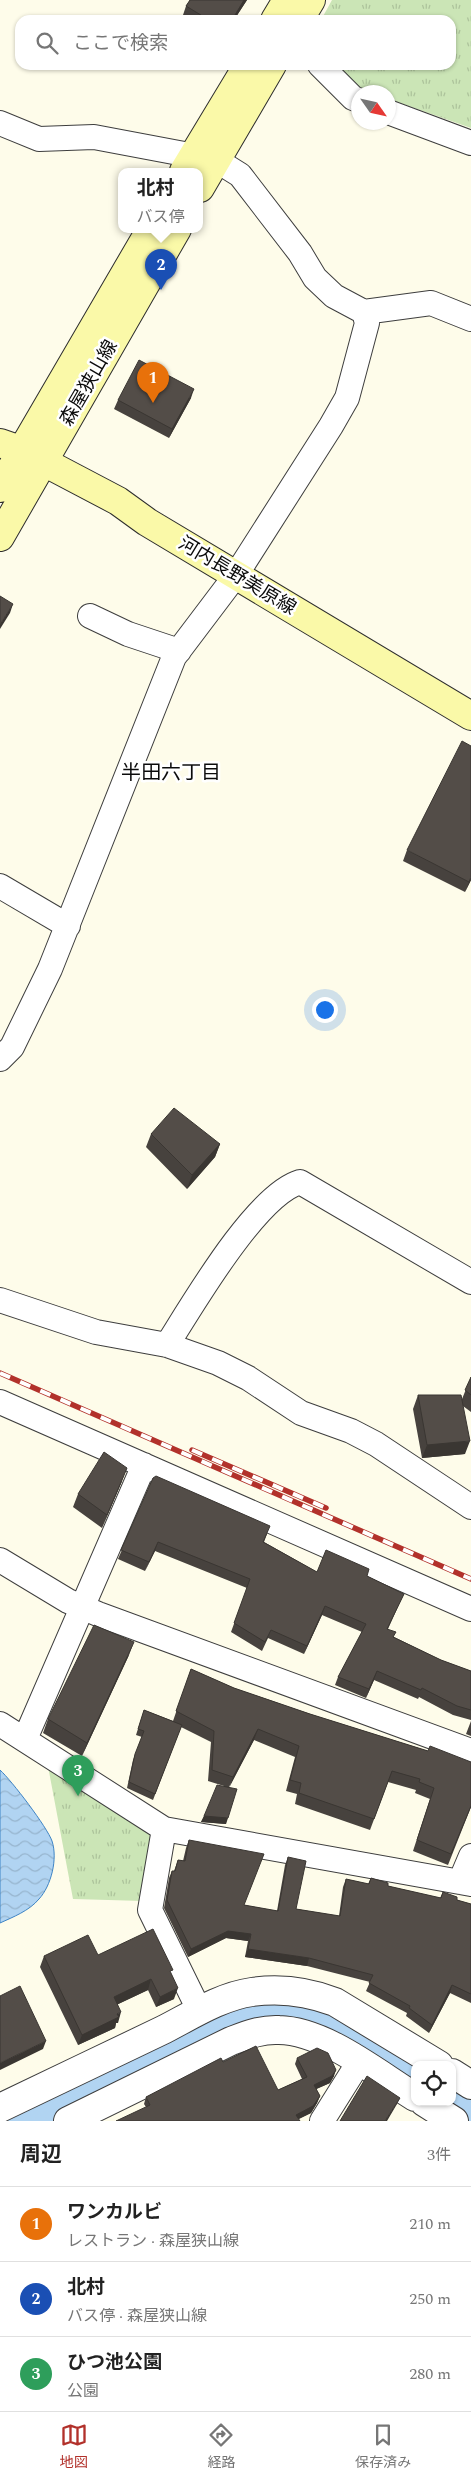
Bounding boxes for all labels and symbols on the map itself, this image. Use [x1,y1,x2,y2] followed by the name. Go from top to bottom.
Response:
[351,85,396,130] north arrow
[145,249,177,290] pin: 2
[53,335,125,431] street label: 森屋狭山線
[137,362,169,403] pin: 1
[173,529,301,623] street label: 河内長野美原線
[121,758,221,788] district label: 半田六丁目
[312,997,338,1023] your location
[62,1755,94,1796] pin: 3

